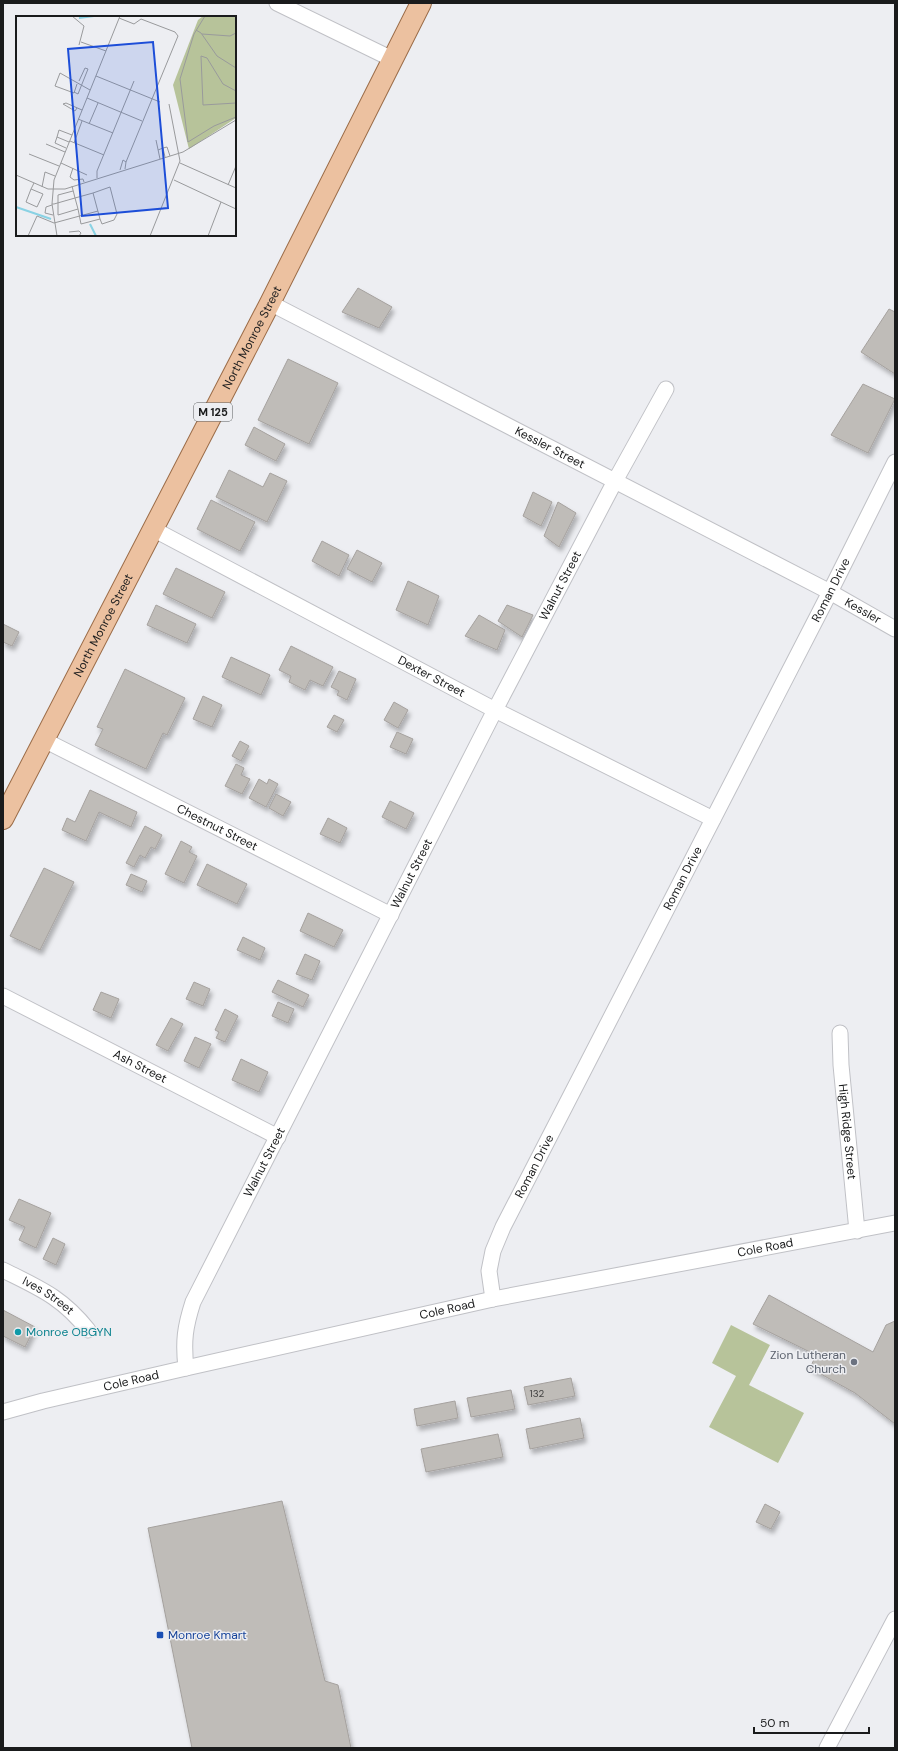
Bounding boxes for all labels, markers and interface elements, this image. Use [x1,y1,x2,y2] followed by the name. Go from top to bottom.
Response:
[16,16,236,236] inset map
[219,283,285,392] street label: North Monroe Street
[194,403,232,421] road number: M 125
[512,423,588,472] street label: Kessler Street
[535,548,585,623] street label: Walnut Street
[808,555,854,625] street label: Roman Drive
[70,571,137,680] street label: North Monroe Street
[842,594,884,628] street label: Kessler
[395,652,468,701] street label: Dexter Street
[174,800,261,855] street label: Chestnut Street
[387,836,436,911] street label: Walnut Street
[660,843,706,913] street label: Roman Drive
[110,1046,170,1087] street label: Ash Street
[835,1083,860,1181] street label: High Ridge Street
[240,1124,289,1200] street label: Walnut Street
[511,1131,557,1201] street label: Roman Drive
[736,1234,794,1261] street label: Cole Road
[20,1273,78,1318] street label: Ives Street
[418,1295,477,1323] street label: Cole Road
[26,1324,112,1340] place label: Monroe OBGYN
[13,1327,23,1337] marker: Monroe OBGYN
[770,1347,846,1377] place label: Zion Lutheran Church
[849,1357,859,1367] marker: Zion Lutheran Church
[102,1367,160,1395] street label: Cole Road
[530,1387,545,1400] house number: 132
[168,1627,247,1643] place label: Monroe Kmart
[155,1630,165,1640] marker: Monroe Kmart
[754,1709,869,1735] scale bar
[760,1715,789,1731] text: 50 m

